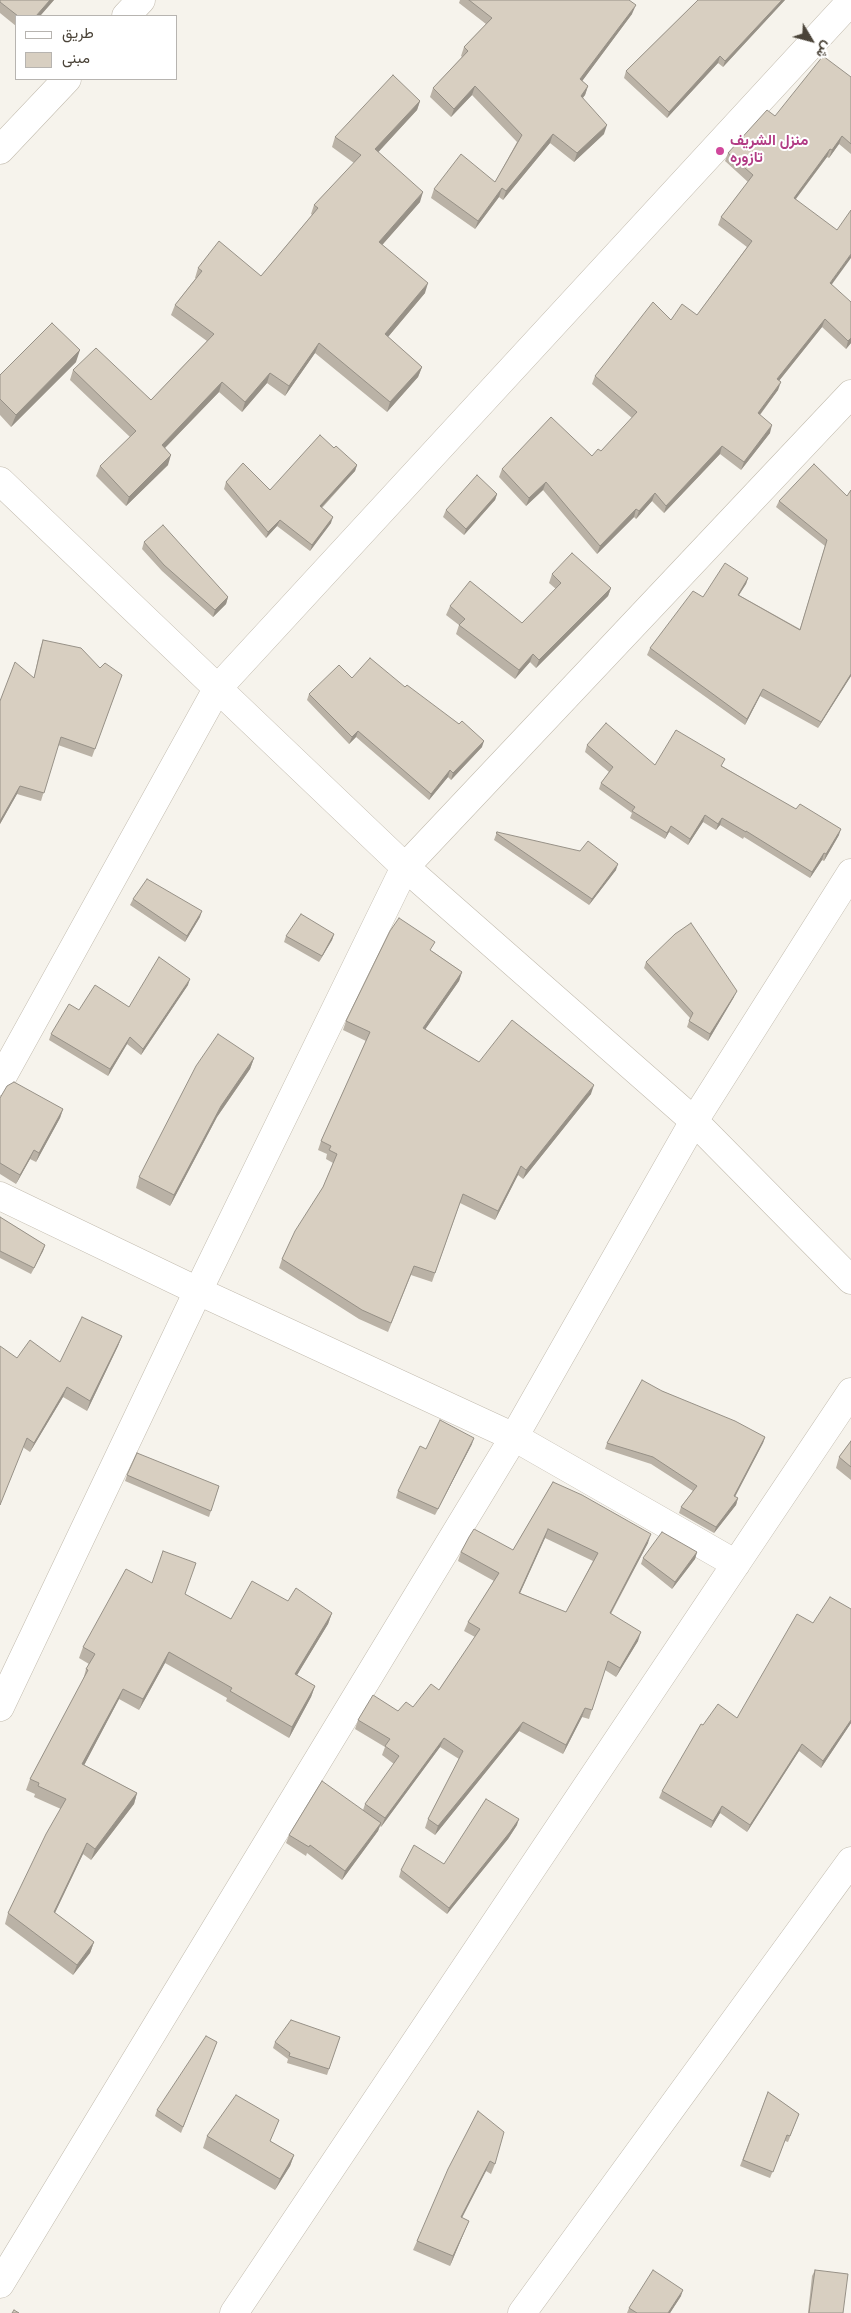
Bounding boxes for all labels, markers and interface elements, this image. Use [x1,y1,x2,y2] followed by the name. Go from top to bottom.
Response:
[15,15,178,80] legend
[786,15,836,65] north arrow
[62,25,94,44] text: طريق
[812,37,835,61] text: ش
[62,50,90,69] text: مبنى
[730,133,808,168] place label: منزل الشريف تازوره
[714,145,726,157] marker: منزل الشريف تازوره

